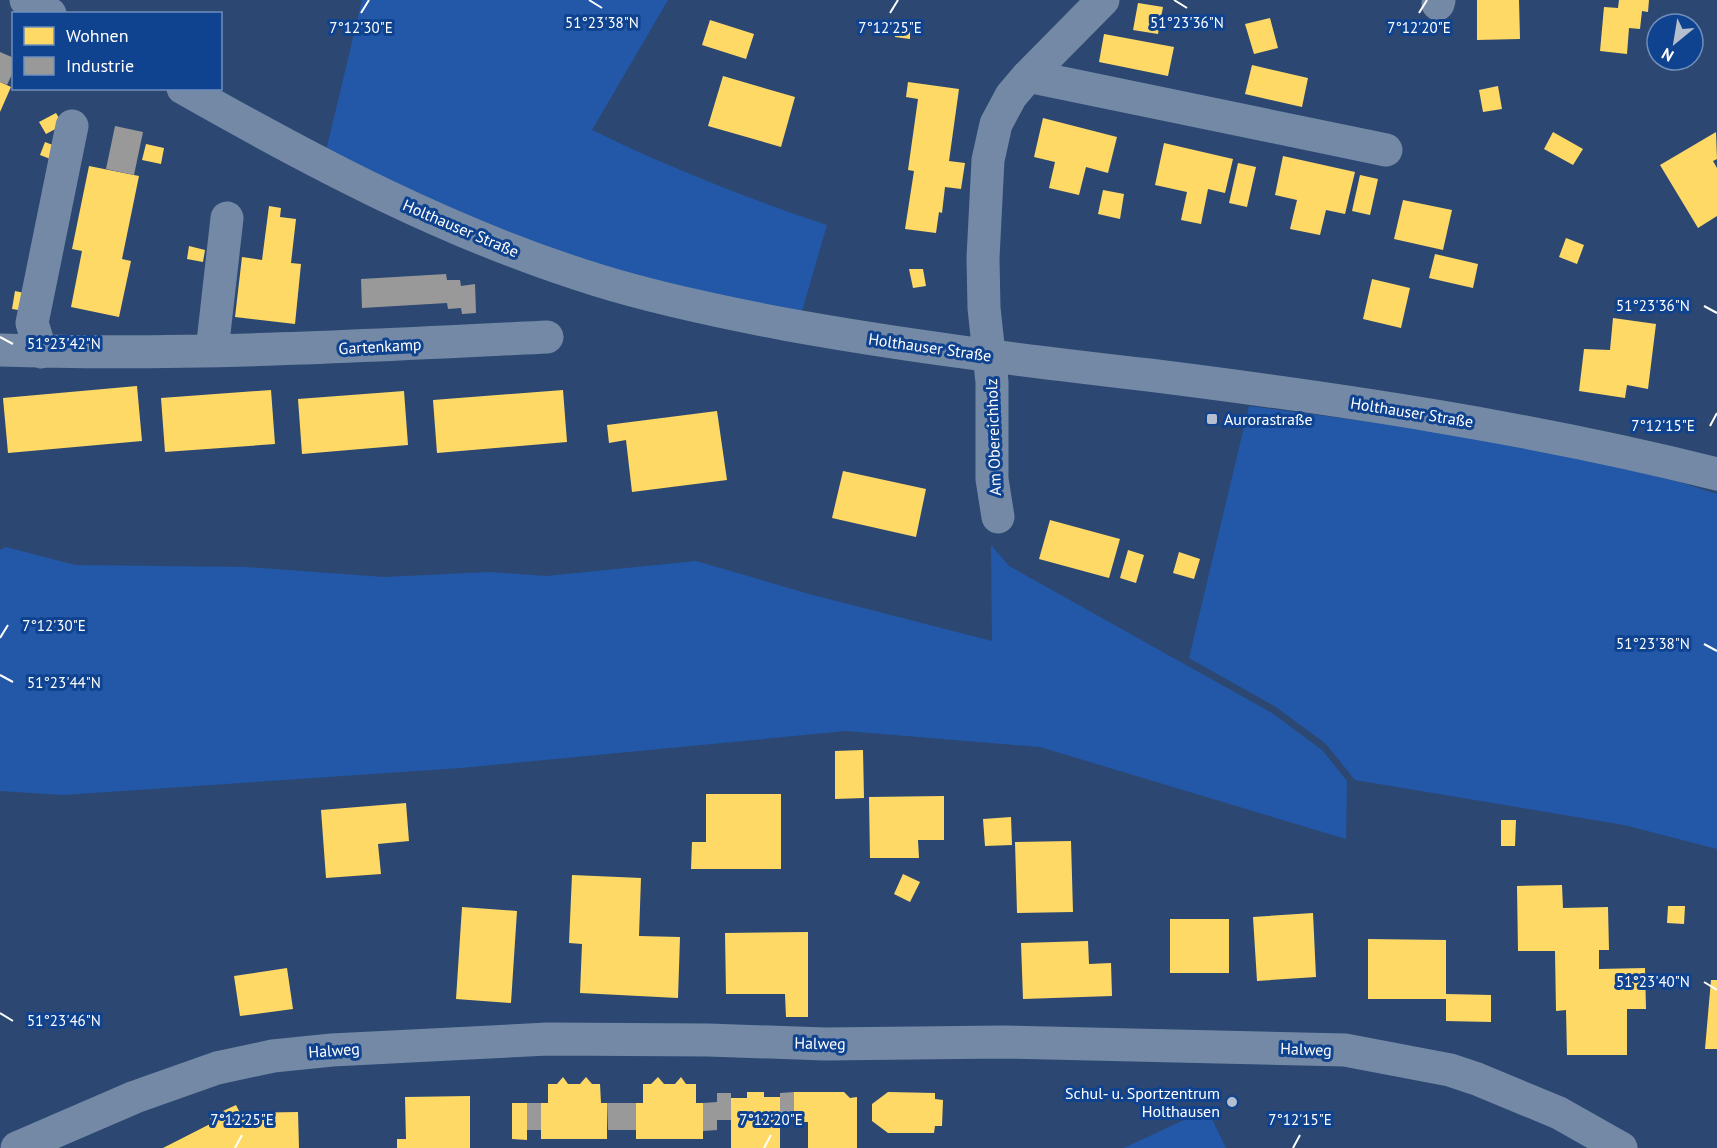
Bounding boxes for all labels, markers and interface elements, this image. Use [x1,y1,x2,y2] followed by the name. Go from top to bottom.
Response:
[12,12,222,90] legend
[1645,12,1705,72] north arrow
[565,13,639,32] text: 51°23'38"N
[1150,13,1224,32] text: 51°23'36"N
[329,18,393,37] text: 7°12'30"E
[858,18,922,37] text: 7°12'25"E
[1387,18,1451,37] text: 7°12'20"E
[66,24,128,47] text: Wohnen
[1658,44,1677,66] text: N
[66,54,134,77] text: Industrie
[400,195,522,261] street label: Holthauser Straße
[1616,296,1690,315] text: 51°23'36"N
[867,328,993,366] street label: Holthauser Straße
[27,334,101,353] text: 51°23'42"N
[338,334,422,358] street label: Gartenkamp
[981,378,1005,496] street label: Am Obereichholz
[1349,392,1475,432] street label: Holthauser Straße
[1224,409,1313,429] place label: Aurorastraße
[1205,412,1219,426] marker: Aurorastraße
[1631,416,1695,435] text: 7°12'15"E
[22,616,86,635] text: 7°12'30"E
[1616,634,1690,653] text: 51°23'38"N
[27,673,101,692] text: 51°23'44"N
[1616,972,1690,991] text: 51°23'40"N
[27,1011,101,1030] text: 51°23'46"N
[794,1033,846,1053] street label: Halweg
[308,1038,360,1062] street label: Halweg
[1280,1038,1332,1060] street label: Halweg
[1065,1083,1220,1121] place label: Schul- u. Sportzentrum Holthausen
[1225,1095,1239,1109] marker: Schul- u. Sportzentrum Holthausen
[210,1110,274,1129] text: 7°12'25"E
[739,1110,803,1129] text: 7°12'20"E
[1268,1110,1332,1129] text: 7°12'15"E

